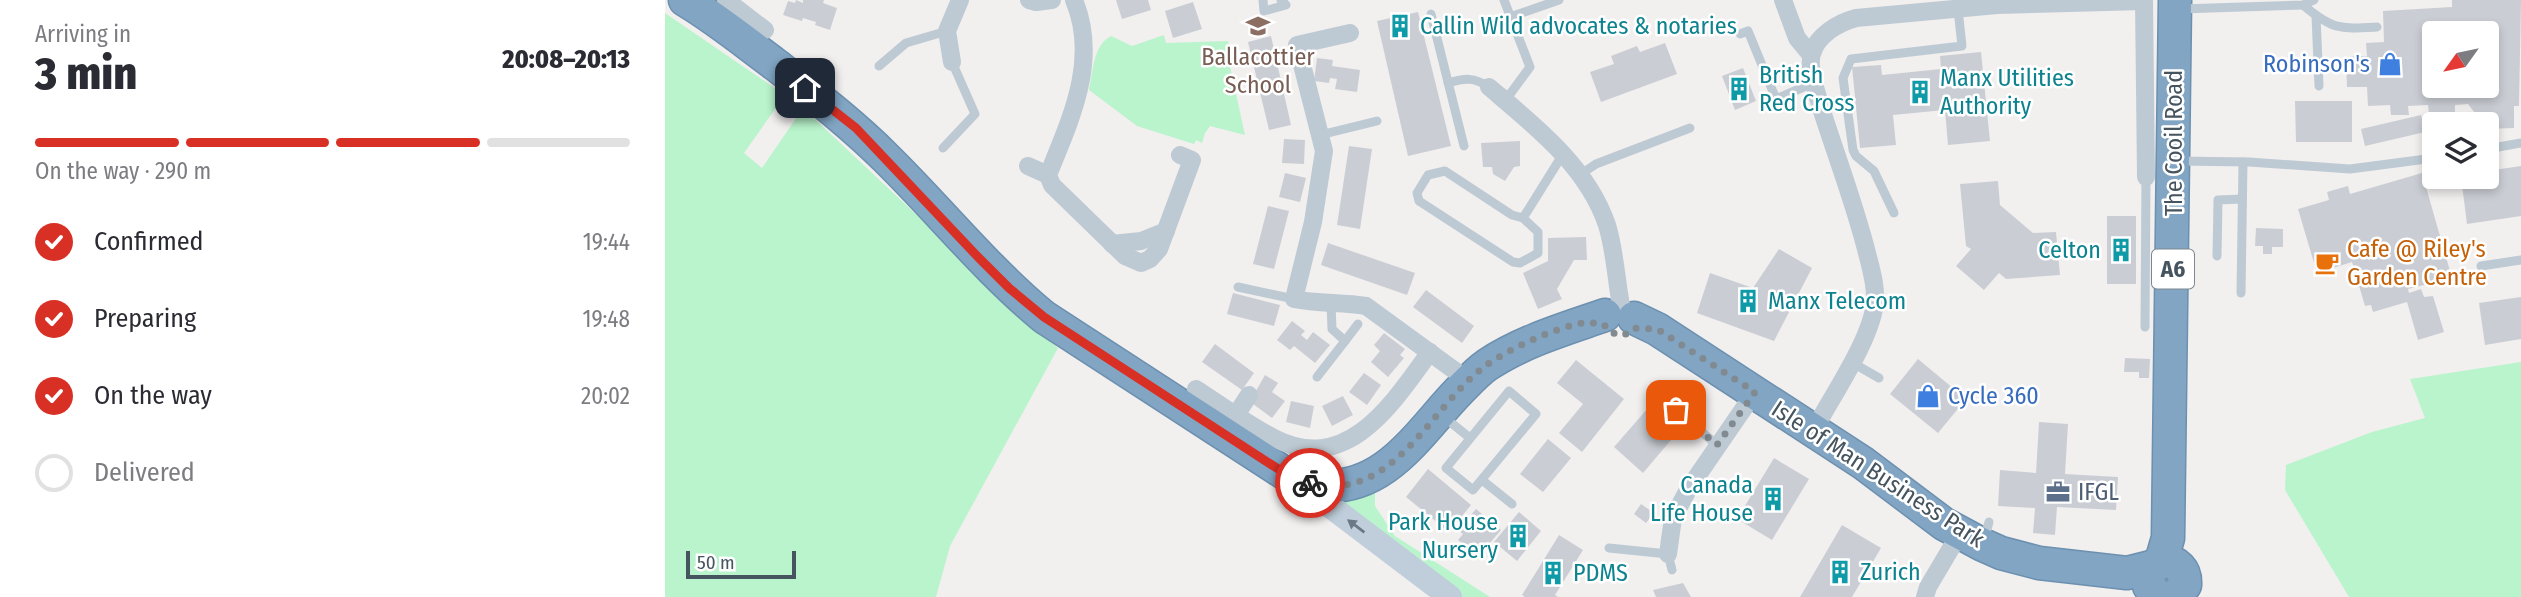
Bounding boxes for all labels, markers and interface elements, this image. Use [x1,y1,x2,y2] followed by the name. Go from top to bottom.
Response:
[1244,12,1272,40] school or university icon: Ballacottier School
[1386,12,1414,40] building icon: Callin Wild advocates & notaries
[1420,12,1737,40] place label: Callin Wild advocates & notaries
[35,20,131,48] text: Arriving in
[2422,21,2499,98] north arrow
[2422,21,2499,189] map controls
[1201,43,1315,99] place label: Ballacottier School
[502,44,630,75] text: 20:08–20:13
[35,46,137,101] text: 3 min
[2263,50,2370,78] place label: Robinson's
[2376,50,2404,78] shop icon: Robinson's
[775,58,835,118] pin
[1759,61,1855,117] place label: British Red Cross
[1940,64,2074,120] place label: Manx Utilities Authority
[786,69,824,107] icon: home
[2160,70,2188,216] street label: The Cooil Road
[1725,75,1753,103] building icon: British Red Cross
[1906,78,1934,106] building icon: Manx Utilities Authority
[2422,112,2499,189] button: layers
[35,157,211,185] text: On the way · 290 m
[35,223,73,261] icon: check
[94,226,204,257] text: Confirmed
[583,228,630,256] text: 19:44
[2347,235,2487,291] place label: Cafe @ Riley's Garden Centre
[2038,236,2101,264] place label: Celton
[2107,236,2135,264] building icon: Celton
[2313,249,2341,277] cafe icon: Cafe @ Riley's Garden Centre
[2152,250,2194,288] road number: A6
[1734,287,1762,315] building icon: Manx Telecom
[1768,287,1906,315] place label: Manx Telecom
[35,300,73,338] icon: check
[94,303,196,334] text: Preparing
[582,305,630,333] text: 19:48
[35,377,73,415] icon: check
[94,380,212,411] text: On the way
[1646,380,1706,440] pin
[581,382,630,410] text: 20:02
[1914,382,1942,410] shop icon: Cycle 360
[1948,382,2039,410] place label: Cycle 360
[1657,391,1695,429] icon: bag
[1766,395,1990,554] street label: Isle of Man Business Park
[1275,448,1345,518] courier
[94,457,195,488] text: Delivered
[1291,464,1329,502] icon: bike
[1650,471,1753,527] place label: Canada Life House
[2044,478,2072,506] office icon: IFGL
[2078,478,2119,506] place label: IFGL
[1759,485,1787,513] building icon: Canada Life House
[1388,508,1498,564] place label: Park House Nursery
[1347,519,1366,533] one-way arrow
[1504,522,1532,550] building icon: Park House Nursery
[686,548,796,580] scale bar
[697,551,735,574] text: 50 m
[1826,558,1854,586] building icon: Zurich
[1860,558,1921,586] place label: Zurich
[1539,559,1567,587] building icon: PDMS
[1573,559,1628,587] place label: PDMS

